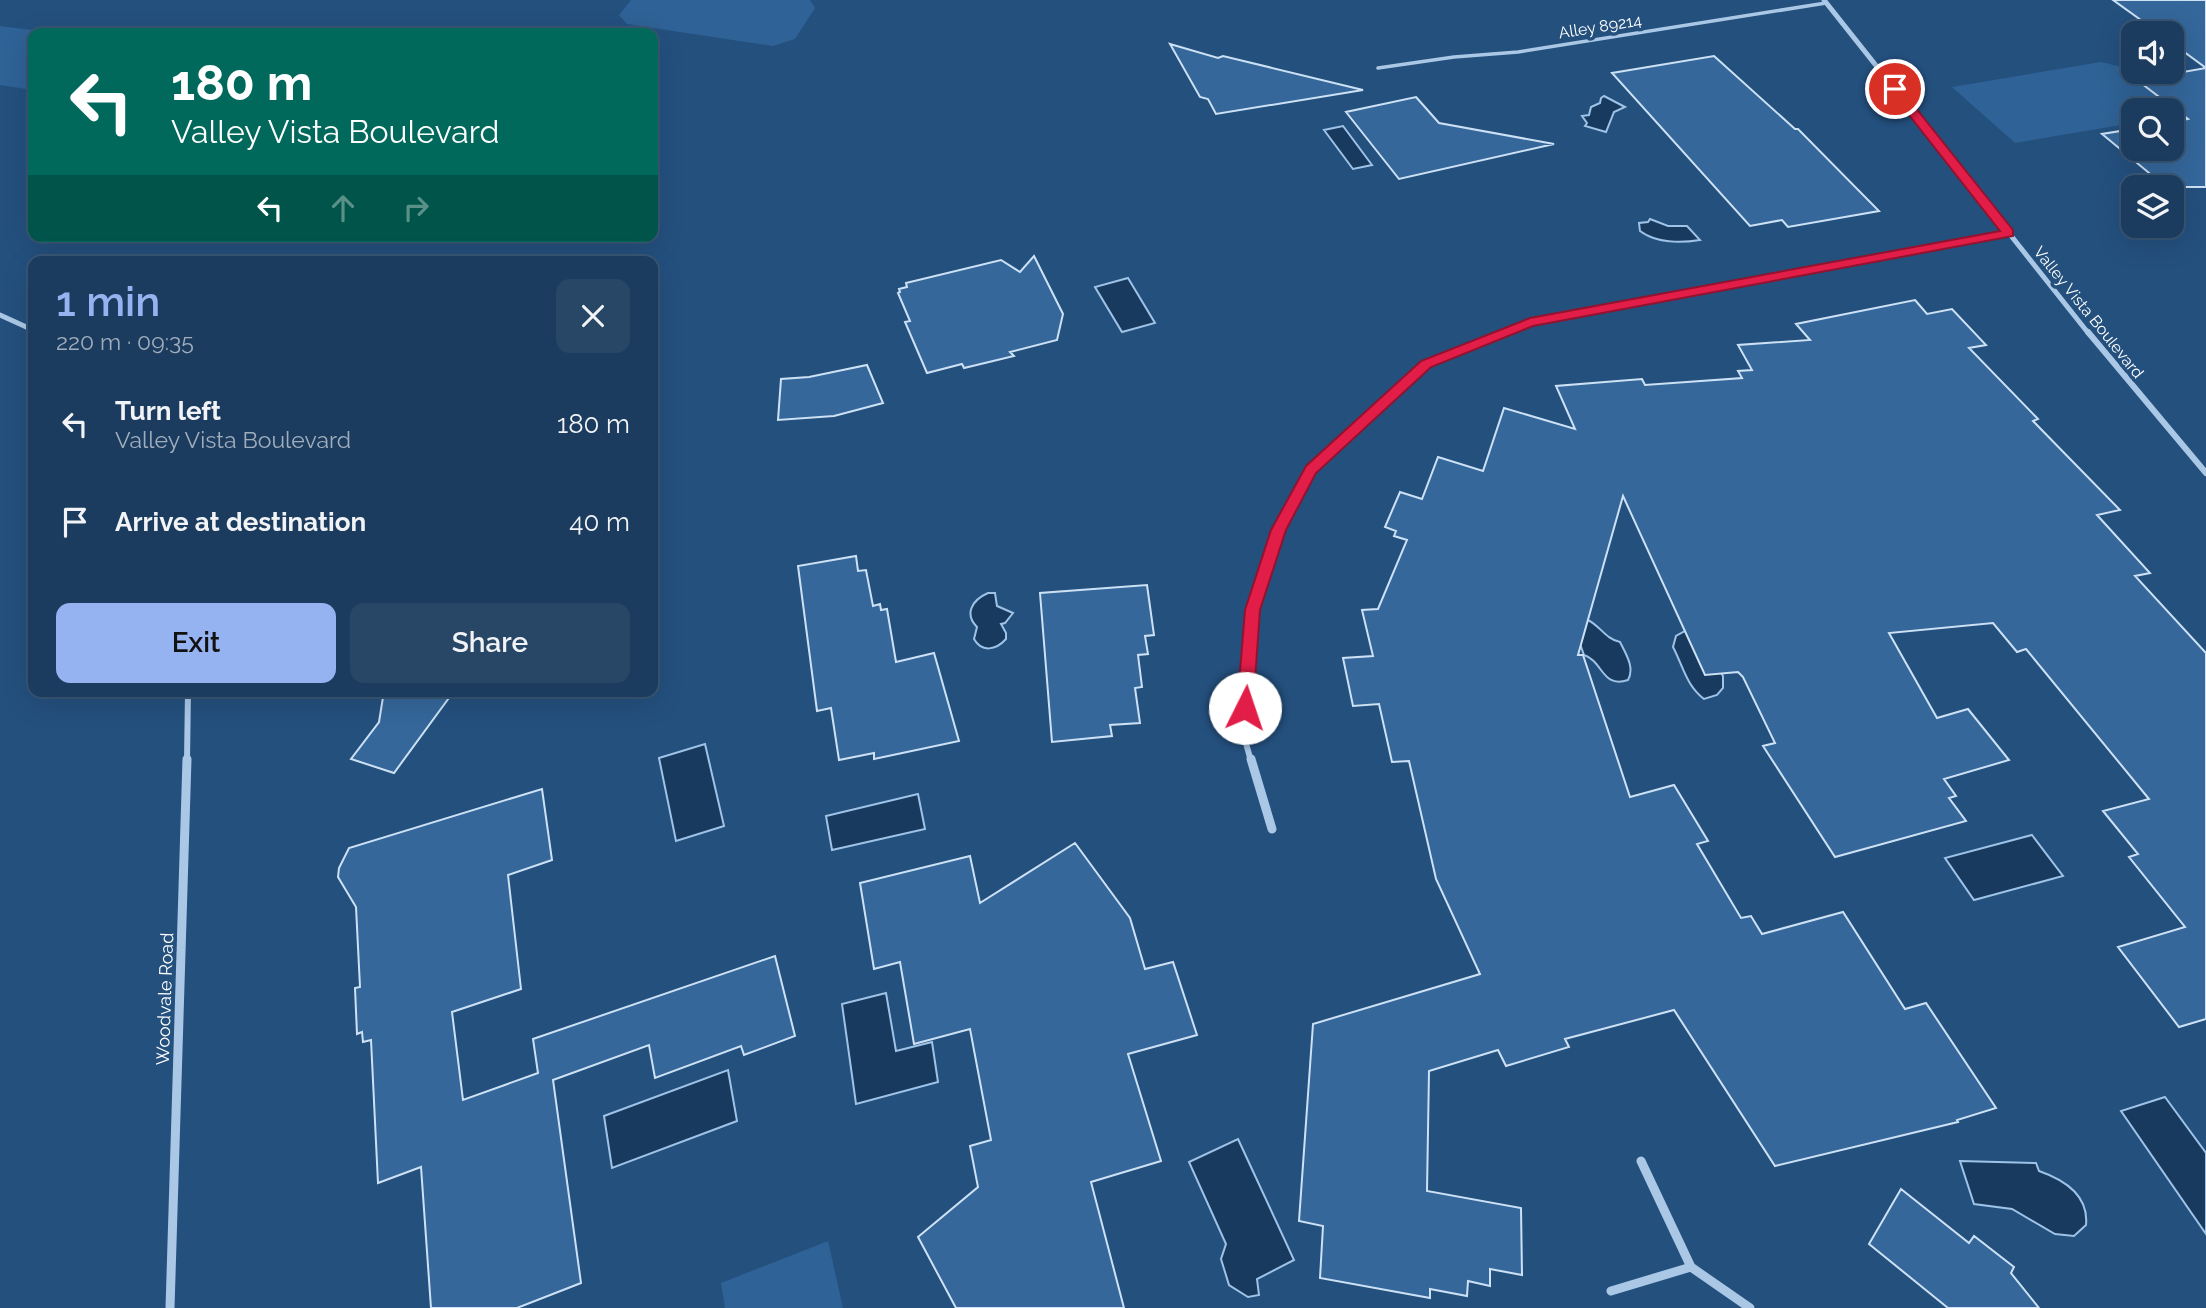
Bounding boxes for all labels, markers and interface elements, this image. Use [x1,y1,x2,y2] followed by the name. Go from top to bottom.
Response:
[1557,11,1643,42] street label: Alley 89214
[2121,21,2184,238] map controls
[2121,21,2184,84] button: sound
[171,54,312,111] text: 180 m
[56,56,147,147] icon: left
[1865,59,1925,119] pin
[1876,70,1914,108] icon: arrive
[2121,98,2184,161] button: search
[171,113,499,150] text: Valley Vista Boulevard
[2121,175,2184,238] button: layers
[251,189,289,227] icon: left
[324,189,362,227] icon: ahead
[397,189,435,227] icon: right
[2030,243,2148,382] street label: Valley Vista Boulevard
[56,277,160,326] text: 1 min
[556,279,630,353] button: close
[56,328,194,355] text: 220 m · 09:35
[115,396,221,426] text: Turn left
[56,405,94,443] icon: left
[557,409,630,439] text: 180 m
[115,426,351,453] text: Valley Vista Boulevard
[56,503,94,541] icon: arrive
[115,507,366,537] text: Arrive at destination
[569,507,630,537] text: 40 m
[56,603,336,683] button: Exit
[350,603,630,683] button: Share
[1208,671,1282,745] position arrow
[152,932,177,1066] street label: Woodvale Road

